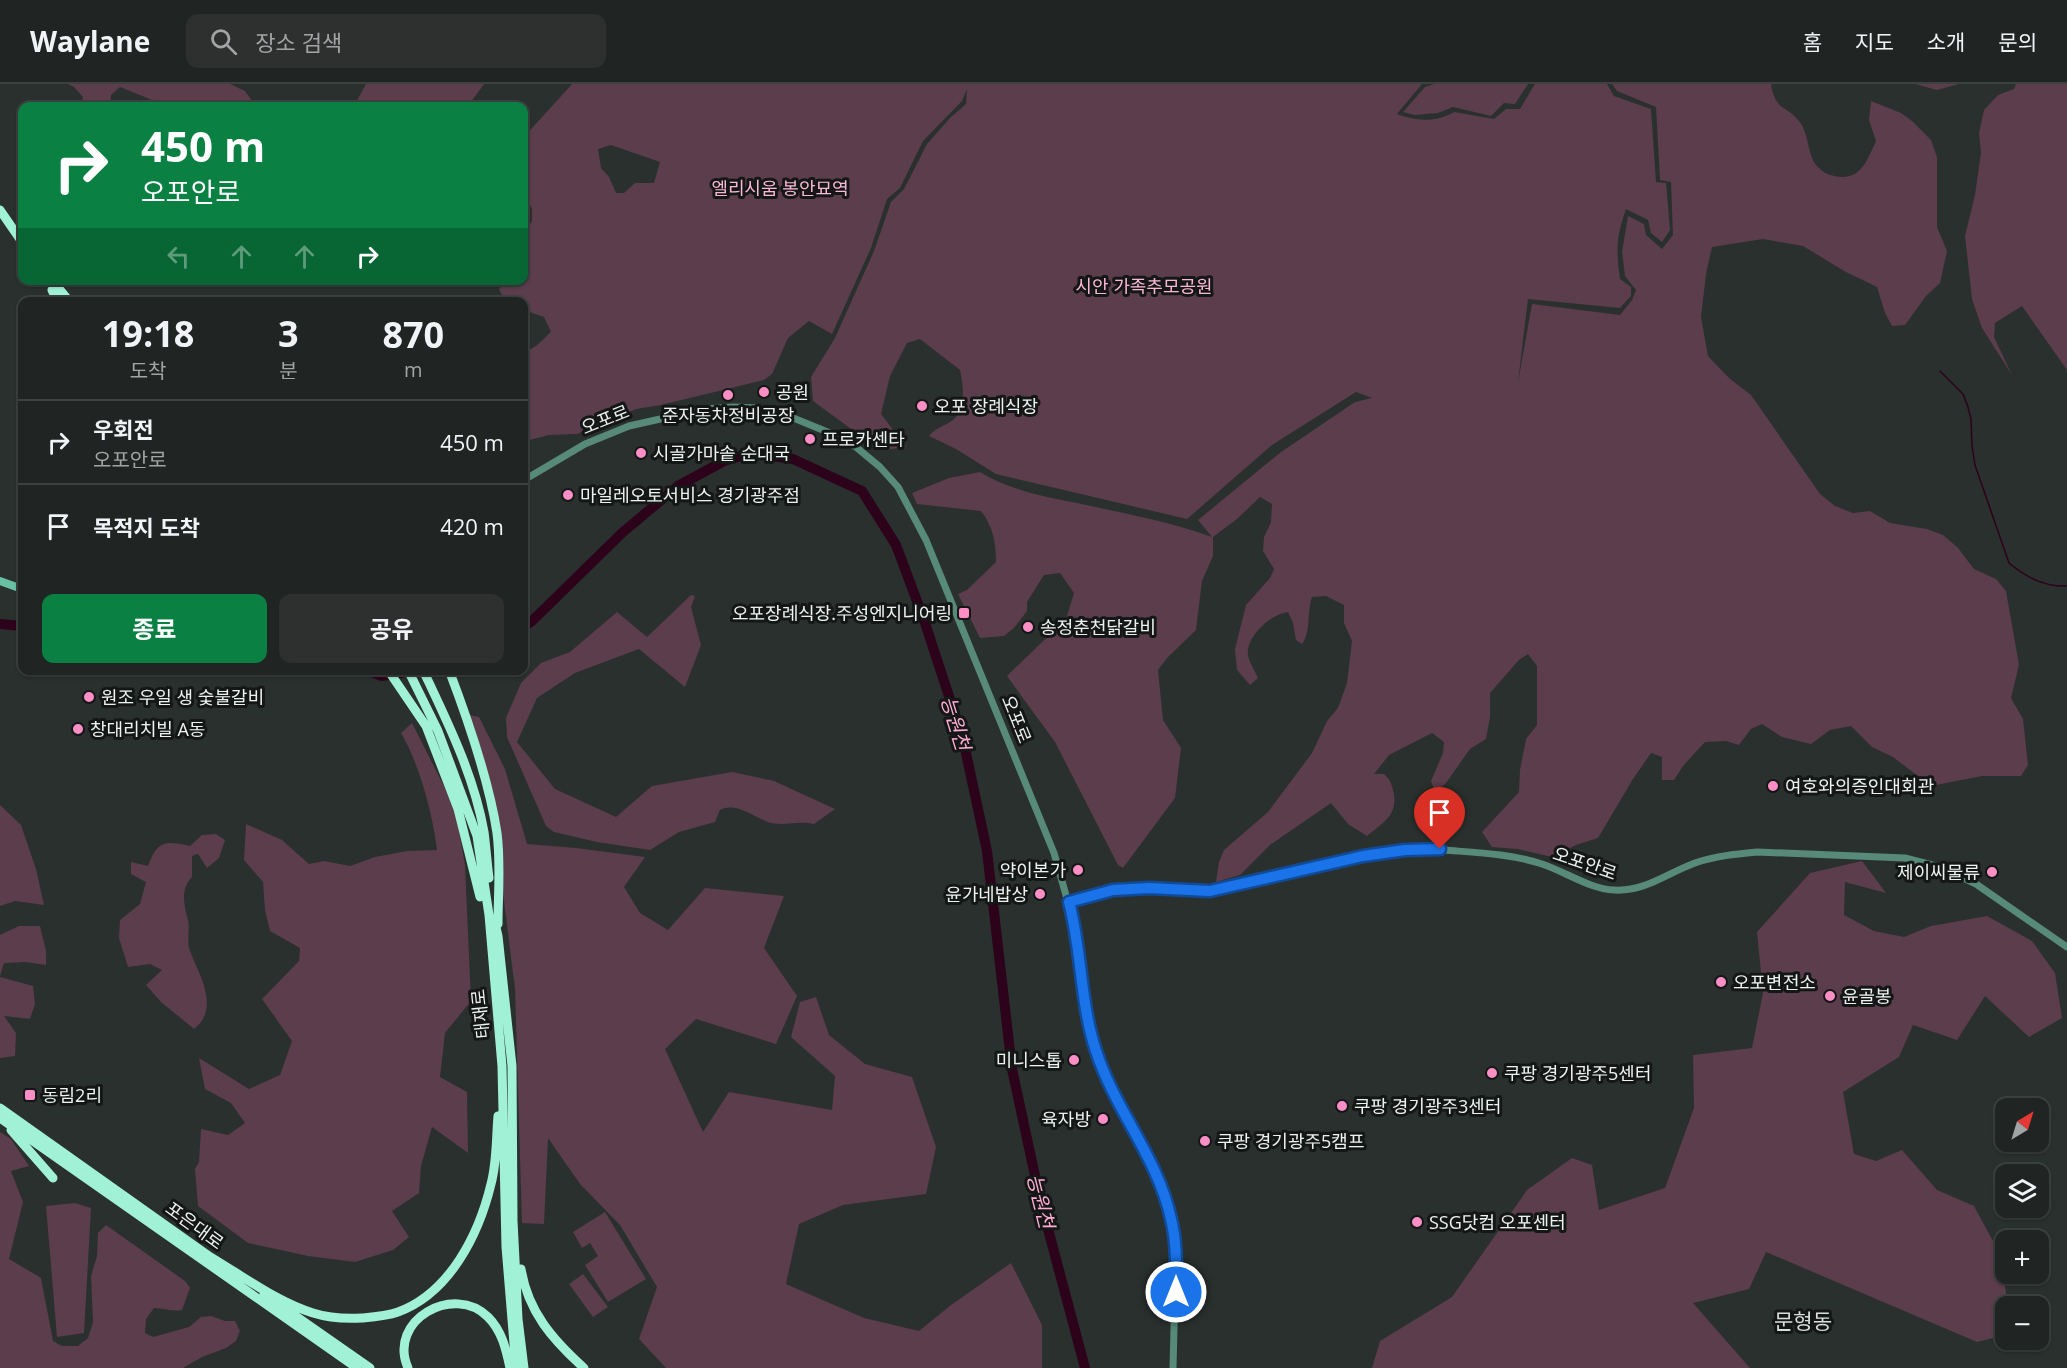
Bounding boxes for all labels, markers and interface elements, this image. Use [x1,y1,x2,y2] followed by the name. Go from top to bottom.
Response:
[186,14,606,68] search box
[30,22,150,60] text: Waylane
[207,25,240,58] icon: search
[255,27,342,57] text: 장소 검색
[1803,28,1822,56] text: 홈
[1855,28,1894,56] text: 지도
[1927,28,1965,56] text: 소개
[1998,28,2037,56] text: 문의
[141,117,265,174] text: 450 m
[42,126,120,204] icon: right
[141,173,240,210] text: 오포안로
[711,176,849,200] park label: 엘리시움 봉안묘역
[162,240,195,273] icon: left
[225,240,258,273] icon: ahead
[288,240,321,273] icon: ahead
[351,240,384,273] icon: right
[1075,274,1213,298] park label: 시안 가족추모공원
[102,309,194,358] text: 19:18
[278,309,299,358] text: 3
[382,310,444,359] text: 870
[404,356,423,383] text: m
[130,357,166,384] text: 도착
[279,357,298,384] text: 분
[776,380,809,404] place label: 공원
[757,385,771,399] marker: 공원
[721,388,735,402] marker: 준자동차정비공장
[934,394,1038,418] place label: 오포 장례식장
[577,399,633,439] street label: 오포로
[915,399,929,413] marker: 오포 장례식장
[662,403,794,427] place label: 준자동차정비공장
[93,414,154,444] text: 우회전
[42,426,75,459] icon: right
[440,427,504,457] text: 450 m
[822,427,905,451] place label: 프로카센타
[803,432,817,446] marker: 프로카센타
[653,441,790,465] place label: 시골가마솥 순대국
[93,446,167,473] text: 오포안로
[634,446,648,460] marker: 시골가마솥 순대국
[580,483,800,507] place label: 마일레오토서비스 경기광주점
[561,488,575,502] marker: 마일레오토서비스 경기광주점
[42,510,75,543] icon: arrive
[440,511,504,541] text: 420 m
[93,512,200,542] text: 목적지 도착
[42,594,267,663] button: 종료
[279,594,504,663] button: 공유
[732,601,952,625] place label: 오포장례식장.주성엔지니어링
[957,606,971,620] marker: 오포장례식장.주성엔지니어링
[1040,615,1156,639] place label: 송정춘천닭갈비
[1021,620,1035,634] marker: 송정춘천닭갈비
[101,685,264,709] place label: 원조 우일 생 숯불갈비
[82,690,96,704] marker: 원조 우일 생 숯불갈비
[997,691,1037,747] street label: 오포로
[935,693,978,756] water label: 능원천
[90,717,205,741] place label: 창대리치빌 A동
[71,722,85,736] marker: 창대리치빌 A동
[1785,774,1934,798] place label: 여호와의증인대회관
[1766,779,1780,793] marker: 여호와의증인대회관
[1414,787,1465,849] pin
[1423,796,1456,829] icon: arrive
[1550,841,1620,885] street label: 오포안로
[1000,858,1066,882] place label: 약이본가
[1897,860,1980,884] place label: 제이씨물류
[1071,863,1085,877] marker: 약이본가
[1985,865,1999,879] marker: 제이씨물류
[945,882,1028,906] place label: 윤가네밥상
[1033,887,1047,901] marker: 윤가네밥상
[1733,970,1816,994] place label: 오포변전소
[1714,975,1728,989] marker: 오포변전소
[1842,984,1892,1008] place label: 윤골봉
[465,988,495,1040] street label: 태재로
[1823,989,1837,1003] marker: 윤골봉
[996,1048,1062,1072] place label: 미니스톱
[1067,1053,1081,1067] marker: 미니스톱
[1504,1061,1651,1085] place label: 쿠팡 경기광주5센터
[1485,1066,1499,1080] marker: 쿠팡 경기광주5센터
[42,1083,102,1107] place label: 동림2리
[23,1088,37,1102] marker: 동림2리
[1354,1094,1501,1118] place label: 쿠팡 경기광주3센터
[1995,1098,2049,1152] north arrow
[1995,1098,2049,1350] map controls
[1335,1099,1349,1113] marker: 쿠팡 경기광주3센터
[1041,1107,1091,1131] place label: 육자방
[1096,1112,1110,1126] marker: 육자방
[1217,1129,1364,1153] place label: 쿠팡 경기광주5캠프
[1198,1134,1212,1148] marker: 쿠팡 경기광주5캠프
[1995,1164,2049,1218] button: layers
[1021,1171,1061,1234] water label: 능원천
[161,1196,229,1254] street label: 포은대로
[1429,1210,1566,1234] place label: SSG닷컴 오포센터
[1410,1215,1424,1229] marker: SSG닷컴 오포센터
[1995,1230,2049,1284] button: +
[1144,1260,1208,1324] position arrow
[1995,1296,2049,1350] button: −
[1774,1307,1832,1335] district label: 문형동

